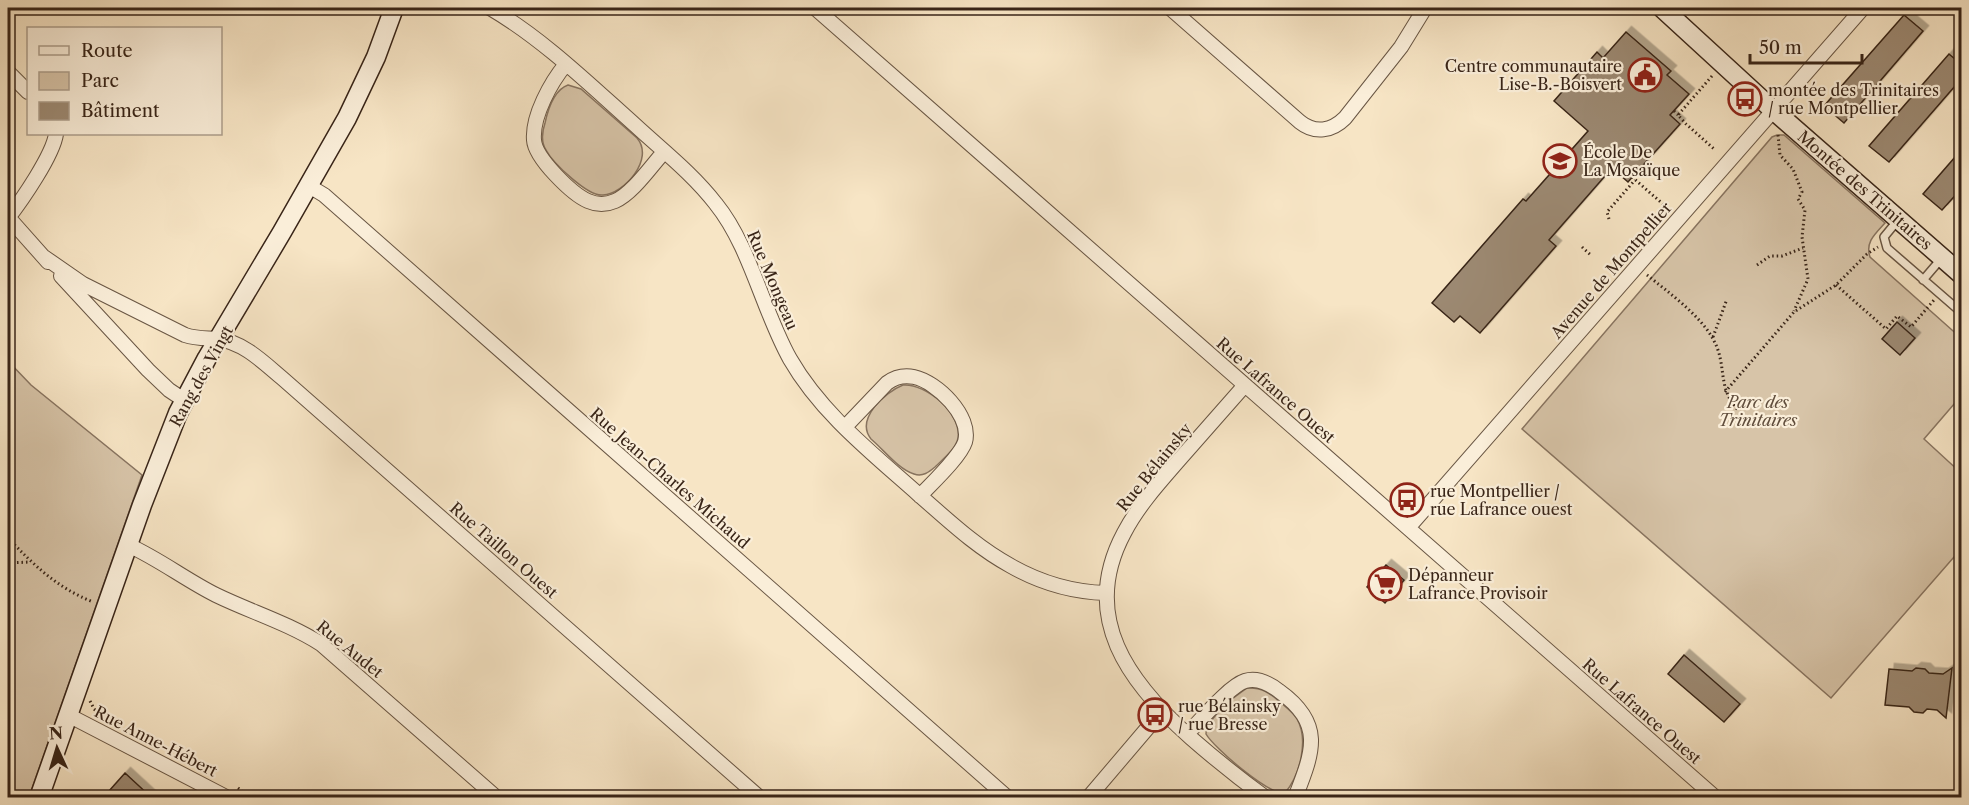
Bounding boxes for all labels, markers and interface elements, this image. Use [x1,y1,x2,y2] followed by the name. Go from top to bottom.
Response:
[27,27,222,135] legend
[1750,27,1862,65] scale bar
[1759,37,1802,59] text: 50 m
[81,40,133,62] text: Route
[1445,56,1622,94] place label: Centre communautaire Lise-B.-Boisvert
[1627,57,1663,93] public building icon: Centre communautaire Lise-B.-Boisvert
[81,70,119,92] text: Parc
[1768,80,1939,118] place label: montée des Trinitaires / rue Montpellier
[1727,81,1763,117] bus stop icon: montée des Trinitaires / rue Montpellier
[81,100,160,122] text: Bâtiment
[1794,126,1936,254] street label: Montée des Trinitaires
[1583,142,1680,180] place label: École De La Mosaïque
[1542,143,1578,179] school or university icon: École De La Mosaïque
[1546,197,1676,343] street label: Avenue de Montpellier
[743,227,803,333] street label: Rue Mongeau
[165,322,237,430] street label: Rang des Vingt
[1213,333,1340,447] street label: Rue Lafrance Ouest
[1719,392,1797,430] park label: Parc des Trinitaires
[586,403,754,553] street label: Rue Jean-Charles Michaud
[1112,418,1196,515] street label: Rue Bélainsky
[1430,481,1573,519] place label: rue Montpellier / rue Lafrance ouest
[1389,482,1425,518] bus stop icon: rue Montpellier / rue Lafrance ouest
[446,498,562,603] street label: Rue Taillon Ouest
[1408,565,1548,603] place label: Dépanneur Lafrance Provisoir
[1367,566,1403,602] supermarket icon: Dépanneur Lafrance Provisoir
[313,616,388,682] street label: Rue Audet
[1579,654,1706,768] street label: Rue Lafrance Ouest
[1178,696,1282,734] place label: rue Bélainsky / rue Bresse
[1137,697,1173,733] bus stop icon: rue Bélainsky / rue Bresse
[91,701,221,781] street label: Rue Anne-Hébert
[27,718,87,778] north arrow
[48,723,64,743] text: N

